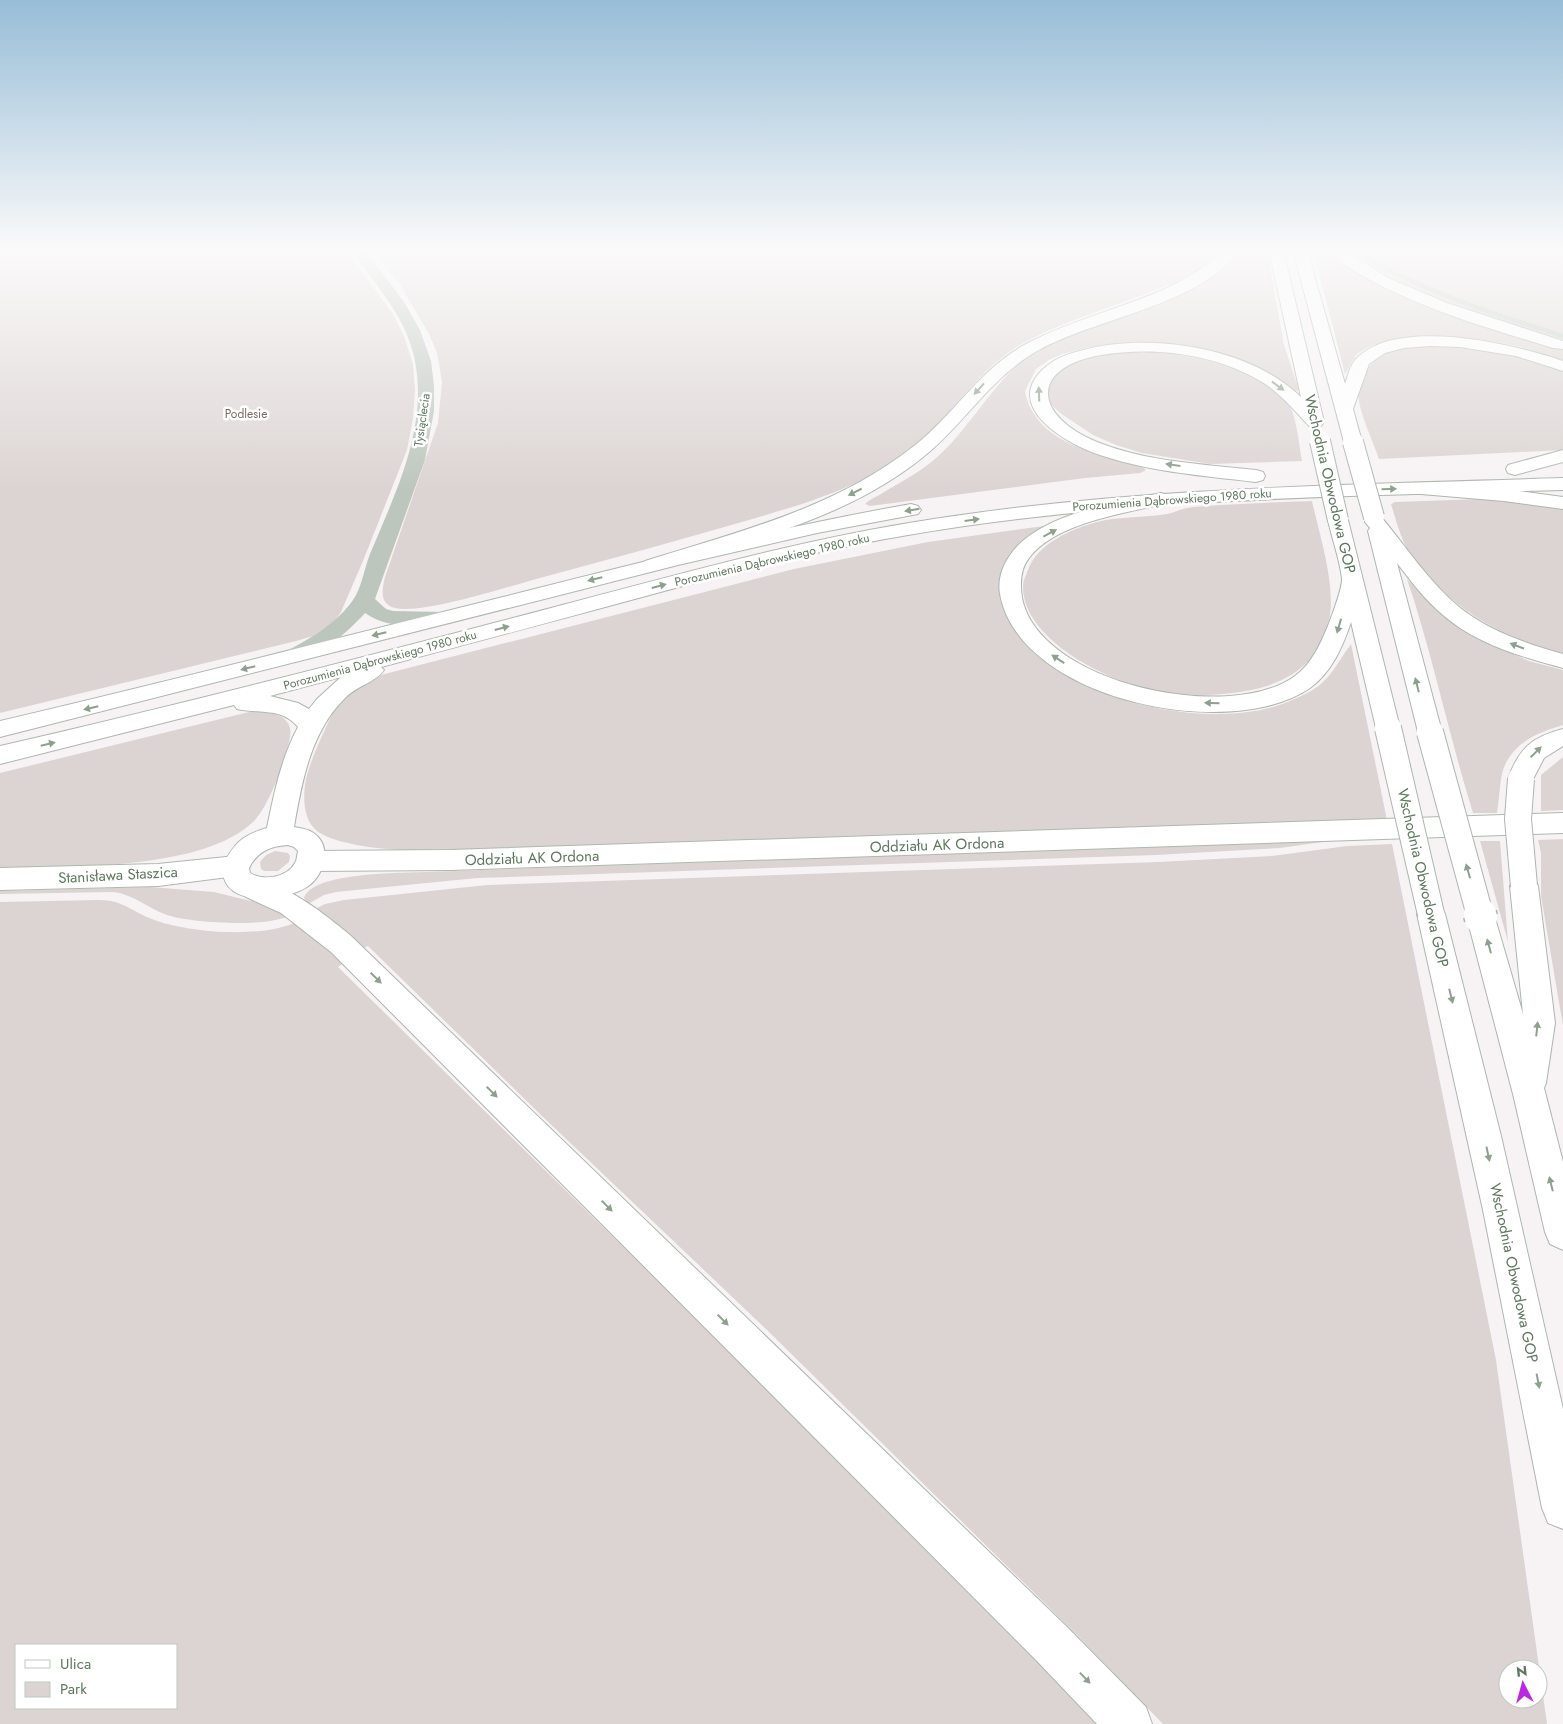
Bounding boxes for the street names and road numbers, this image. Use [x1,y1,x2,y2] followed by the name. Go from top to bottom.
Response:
[409,392,435,448] street label: Tysiąclecia
[1299,392,1361,576] street label: Wschodnia Obwodowa GOP
[1072,484,1272,516] street label: Porozumienia Dąbrowskiego 1980 roku
[673,529,871,591] street label: Porozumienia Dąbrowskiego 1980 roku
[281,625,479,695] street label: Porozumienia Dąbrowskiego 1980 roku
[1392,786,1454,970] street label: Wschodnia Obwodowa GOP
[869,832,1005,858] street label: Oddziału AK Ordona
[464,845,600,871] street label: Oddziału AK Ordona
[58,861,178,889] street label: Stanisława Staszica
[1484,1181,1544,1365] street label: Wschodnia Obwodowa GOP

